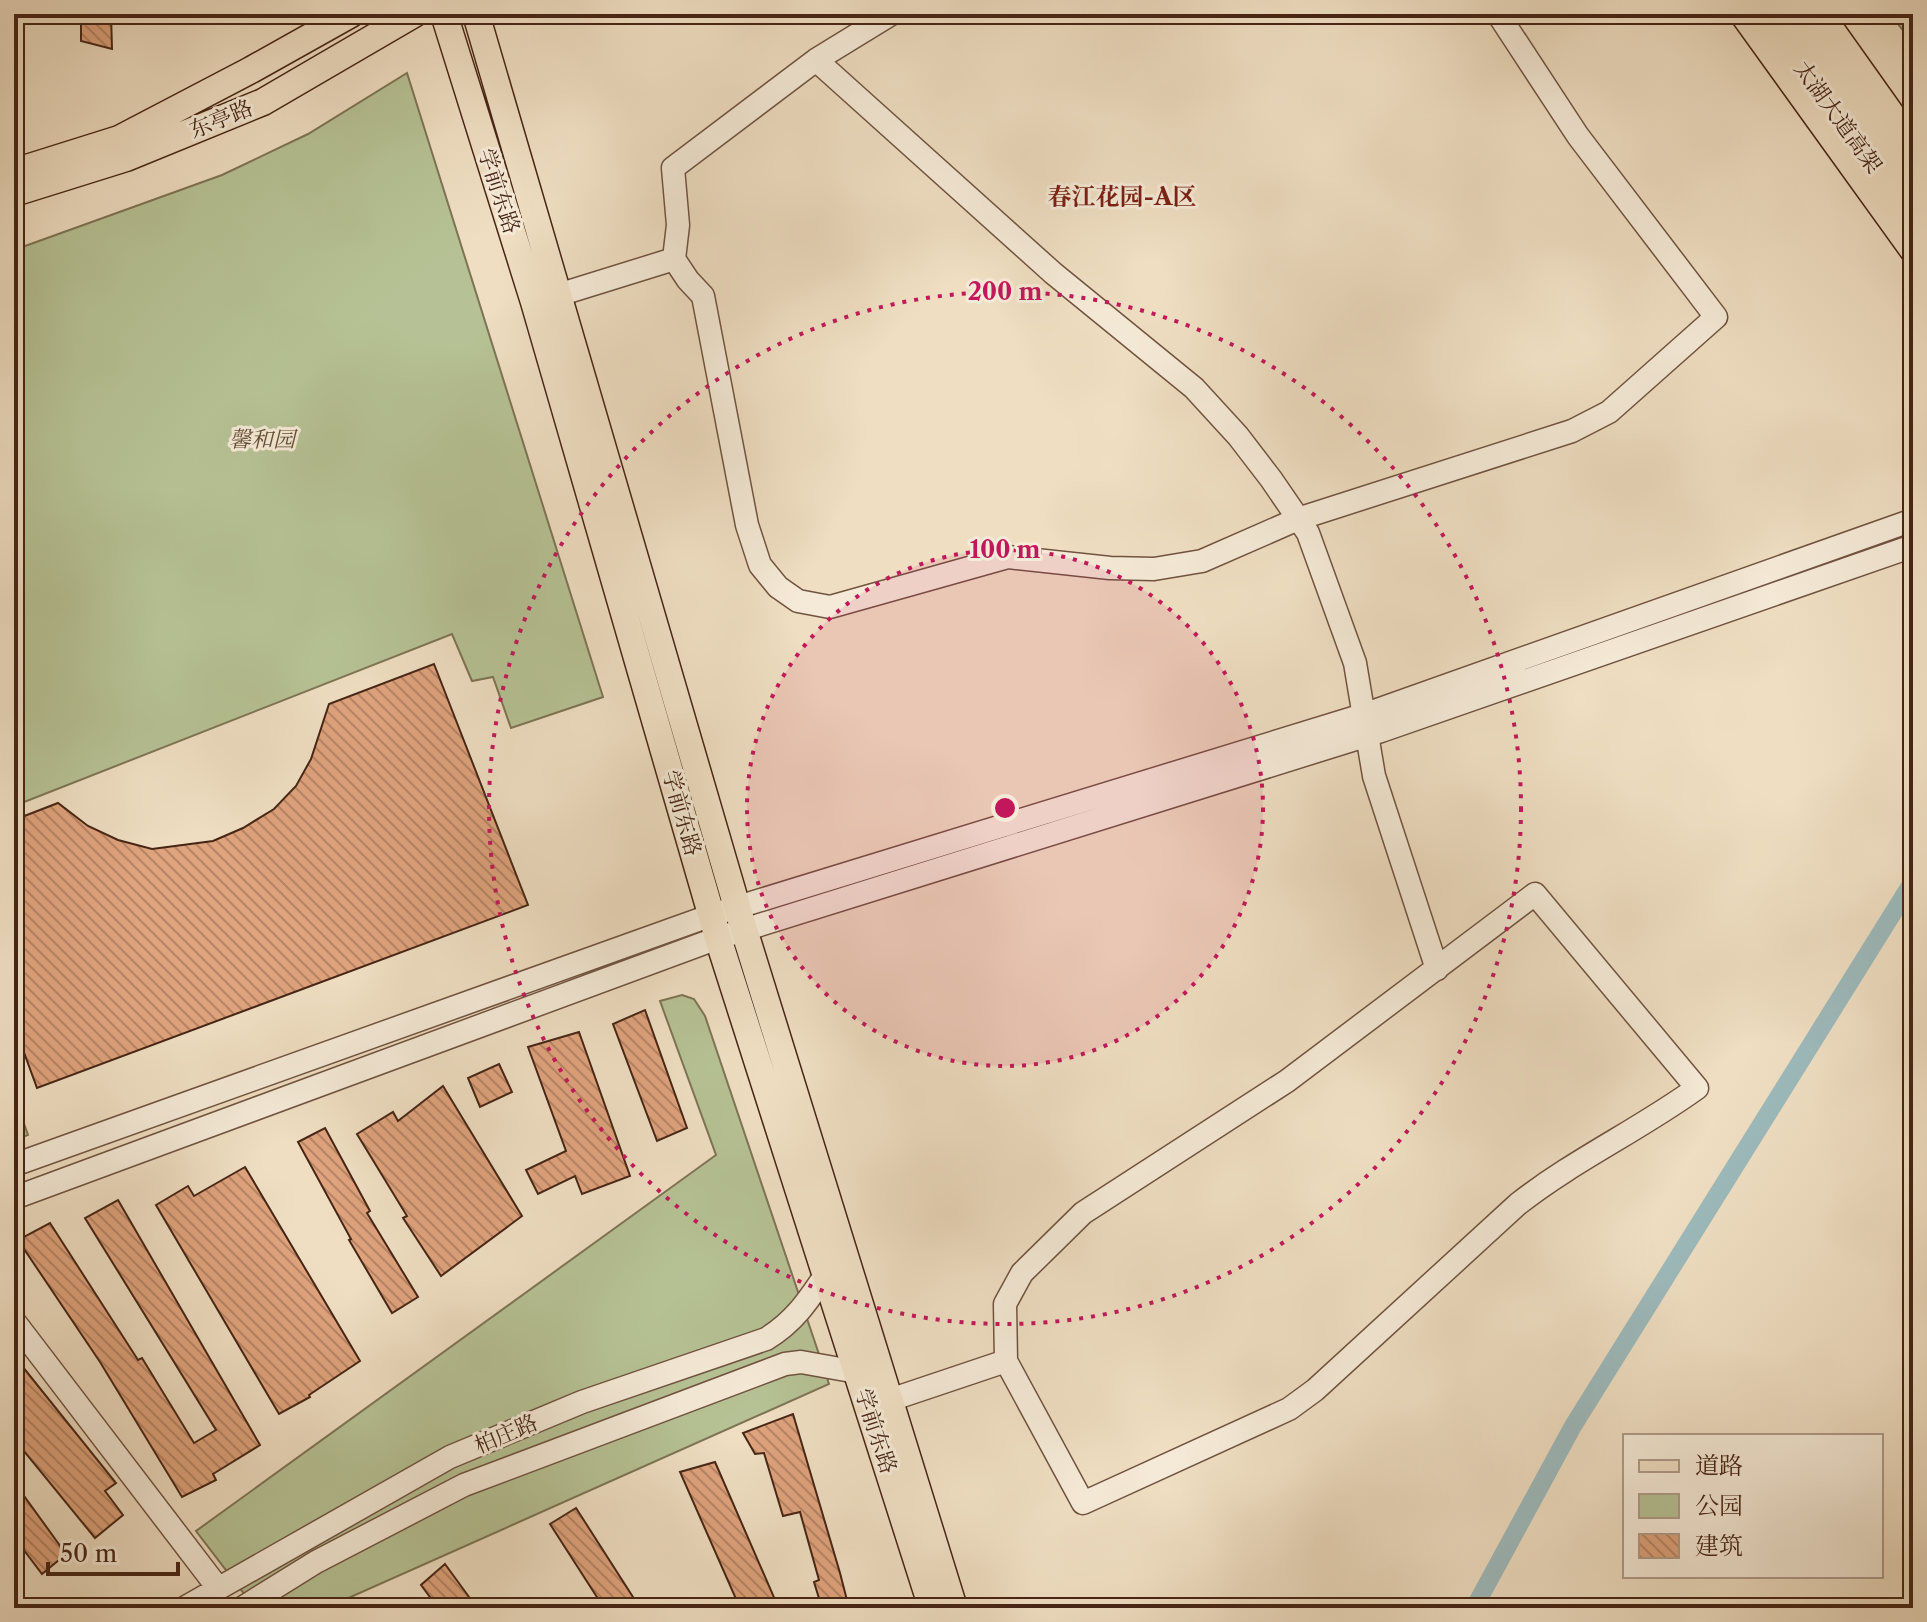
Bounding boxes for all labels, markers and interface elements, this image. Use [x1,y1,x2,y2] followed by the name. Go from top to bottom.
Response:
[1788,56,1888,178] street label: 太湖大道高架
[185,94,257,144] street label: 东亭路
[473,145,525,237] street label: 学前东路
[1047,182,1197,211] district label: 春江花园-A区
[968,277,1042,306] text: 200 m
[229,426,298,453] park label: 馨和园
[969,535,1041,564] text: 100 m
[657,767,707,859] street label: 学前东路
[991,794,1019,822] centre of rings
[850,1385,902,1477] street label: 学前东路
[470,1409,542,1459] street label: 柏庄路
[1623,1434,1883,1578] legend
[1695,1451,1743,1480] text: 道路
[1695,1491,1743,1520] text: 公园
[48,1526,178,1576] scale bar
[1695,1531,1743,1560] text: 建筑
[60,1539,117,1568] text: 50 m

